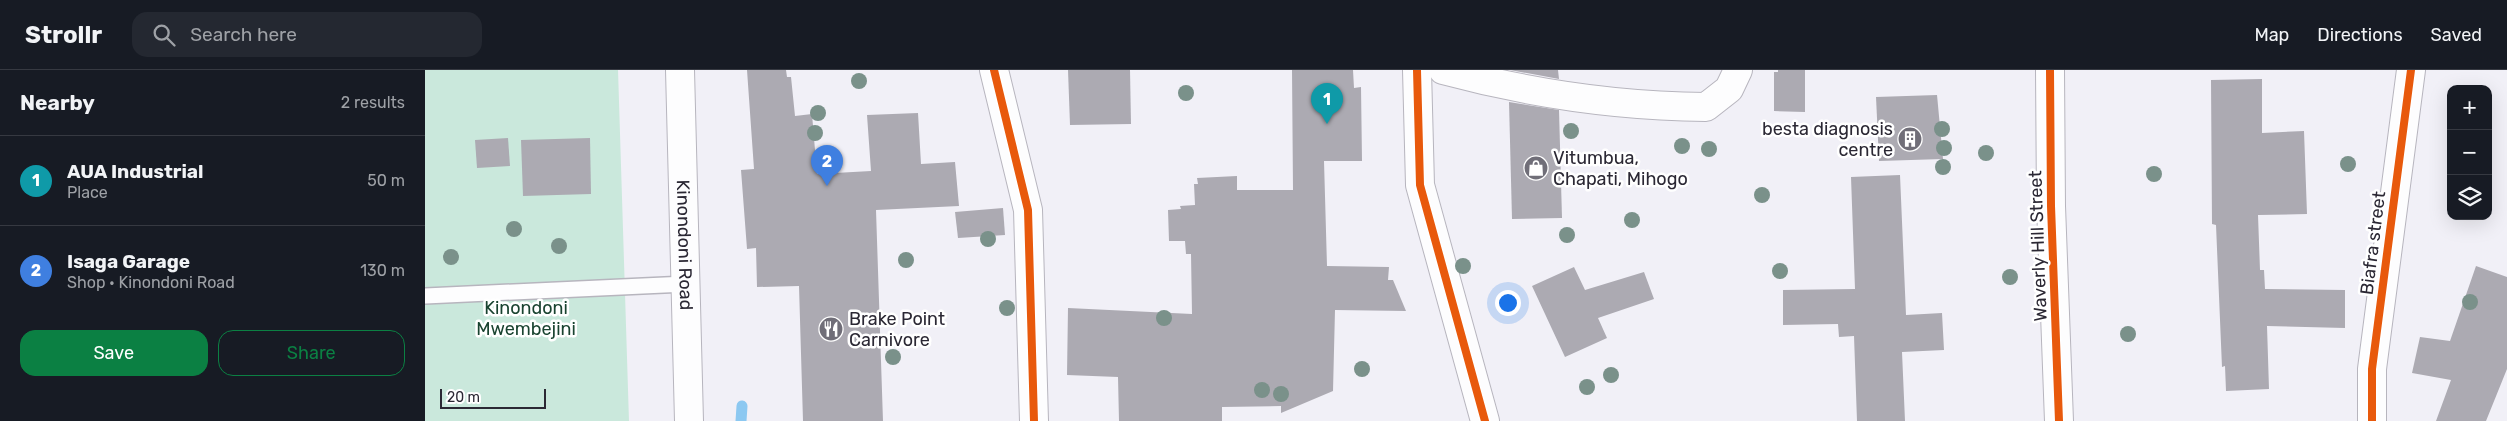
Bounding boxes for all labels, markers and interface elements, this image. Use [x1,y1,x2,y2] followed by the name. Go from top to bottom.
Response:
[132,12,482,57] search box
[25,21,102,49] text: Strollr
[150,21,178,49] icon: search
[190,23,297,46] text: Search here
[2254,24,2289,46] text: Map
[2317,24,2403,46] text: Directions
[2431,24,2482,46] text: Saved
[1311,83,1343,124] pin: 1
[2447,85,2492,220] map controls
[2447,85,2492,130] button: +
[20,90,95,115] text: Nearby
[341,93,405,112] text: 2 results
[1762,118,1893,161] place label: besta diagnosis centre
[1897,126,1923,152] building icon: besta diagnosis centre
[2447,130,2492,175] button: −
[811,145,843,186] pin: 2
[1553,147,1688,190] place label: Vitumbua, Chapati, Mihogo
[1523,155,1549,181] shop icon: Vitumbua, Chapati, Mihogo
[67,160,204,183] text: AUA Industrial
[2024,170,2052,322] street label: Waverly Hill Street
[32,171,40,190] text: 1
[367,171,405,190] text: 50 m
[2447,175,2492,220] button: layers
[672,179,697,311] street label: Kinondoni Road
[67,183,108,202] text: Place
[2356,190,2390,296] street label: Biafra street
[67,250,190,273] text: Isaga Garage
[31,261,41,280] text: 2
[360,261,405,280] text: 130 m
[67,273,235,292] text: Shop · Kinondoni Road
[1495,290,1521,316] your location
[476,297,576,340] park label: Kinondoni Mwembejini
[849,308,945,351] place label: Brake Point Carnivore
[818,316,844,342] restaurant icon: Brake Point Carnivore
[20,330,208,376] button: Save
[218,330,405,376] button: Share
[440,386,546,409] scale bar
[447,389,480,406] text: 20 m

